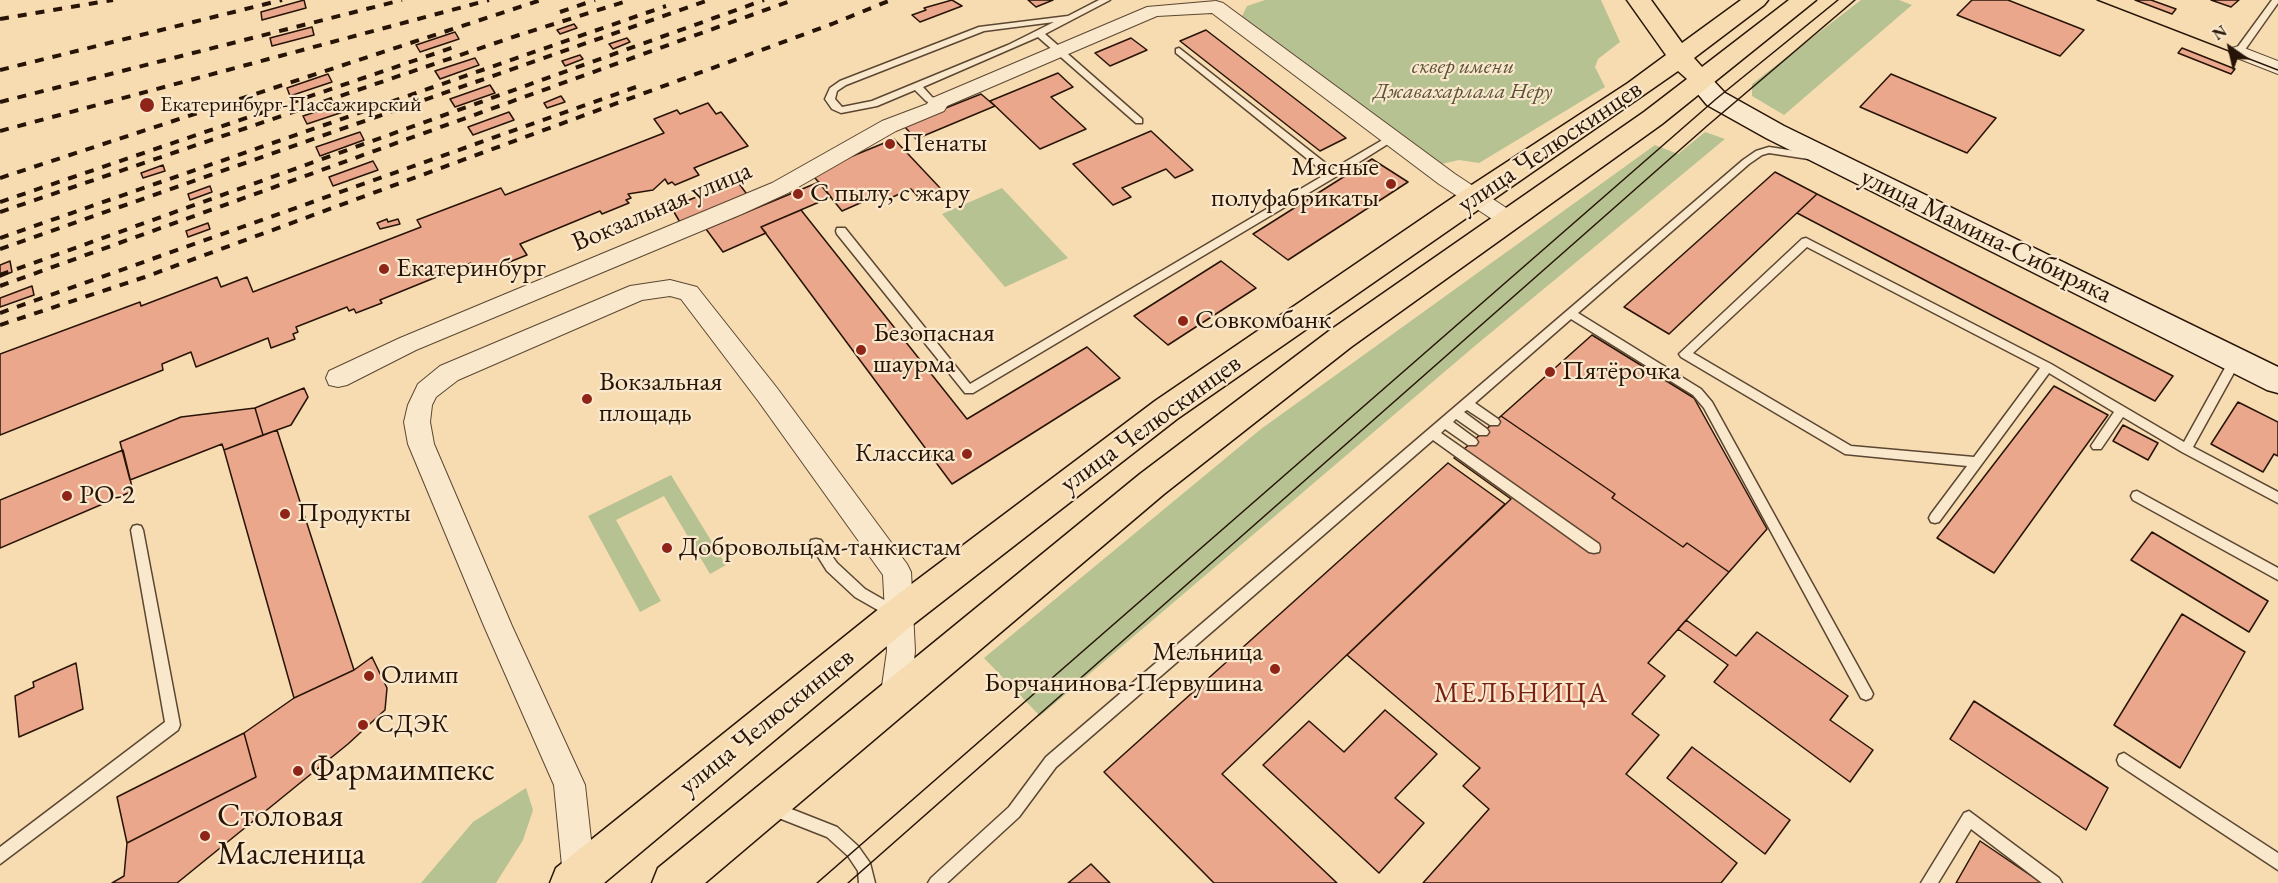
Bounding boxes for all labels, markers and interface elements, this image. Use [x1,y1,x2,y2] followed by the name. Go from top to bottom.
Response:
[2200,18,2260,78] north arrow
[2208,20,2231,45] text: N
[1373,54,1553,106] park label: сквер имени Джавахарлала Неру
[1452,73,1648,221] street label: улица Челюскинцев
[160,92,422,118] place label: Екатеринбург-Пассажирский
[138,96,156,114] marker: Екатеринбург-Пассажирский
[902,128,987,160] place label: Пенаты
[883,137,897,151] marker: Пенаты
[1211,152,1379,215] place label: Мясные полуфабрикаты
[567,155,757,259] street label: Вокзальная улица
[1855,161,2117,311] street label: улица Мамина-Сибиряка
[1384,177,1398,191] marker: Мясные полуфабрикаты
[810,178,970,210] place label: С пылу, с жару
[791,187,805,201] marker: С пылу, с жару
[396,253,546,285] place label: Екатеринбург
[377,262,391,276] marker: Екатеринбург
[1195,305,1331,337] place label: Совкомбанк
[1176,314,1190,328] marker: Совкомбанк
[873,318,995,381] place label: Безопасная шаурма
[854,343,868,357] marker: Безопасная шаурма
[1054,347,1248,501] street label: улица Челюскинцев
[1562,356,1681,388] place label: Пятёрочка
[1543,365,1557,379] marker: Пятёрочка
[599,367,722,430] place label: Вокзальная площадь
[580,392,594,406] marker: Вокзальная площадь
[855,438,955,470] place label: Классика
[960,447,974,461] marker: Классика
[79,480,135,512] place label: РО-2
[60,489,74,503] marker: РО-2
[297,498,411,530] place label: Продукты
[278,507,292,521] marker: Продукты
[679,532,961,564] place label: Добровольцам-танкистам
[660,541,674,555] marker: Добровольцам-танкистам
[984,637,1263,700] place label: Мельница Борчанинова-Первушина
[673,642,861,802] street label: улица Челюскинцев
[381,660,459,692] place label: Олимп
[1268,662,1282,676] marker: Мельница Борчанинова-Первушина
[362,669,376,683] marker: Олимп
[1434,677,1608,711] district label: МЕЛЬНИЦА
[375,709,449,741] place label: СДЭК
[356,718,370,732] marker: СДЭК
[310,751,495,791] place label: Фармаимпекс
[291,764,305,778] marker: Фармаимпекс
[217,797,365,875] place label: Столовая Масленица
[198,829,212,843] marker: Столовая Масленица

